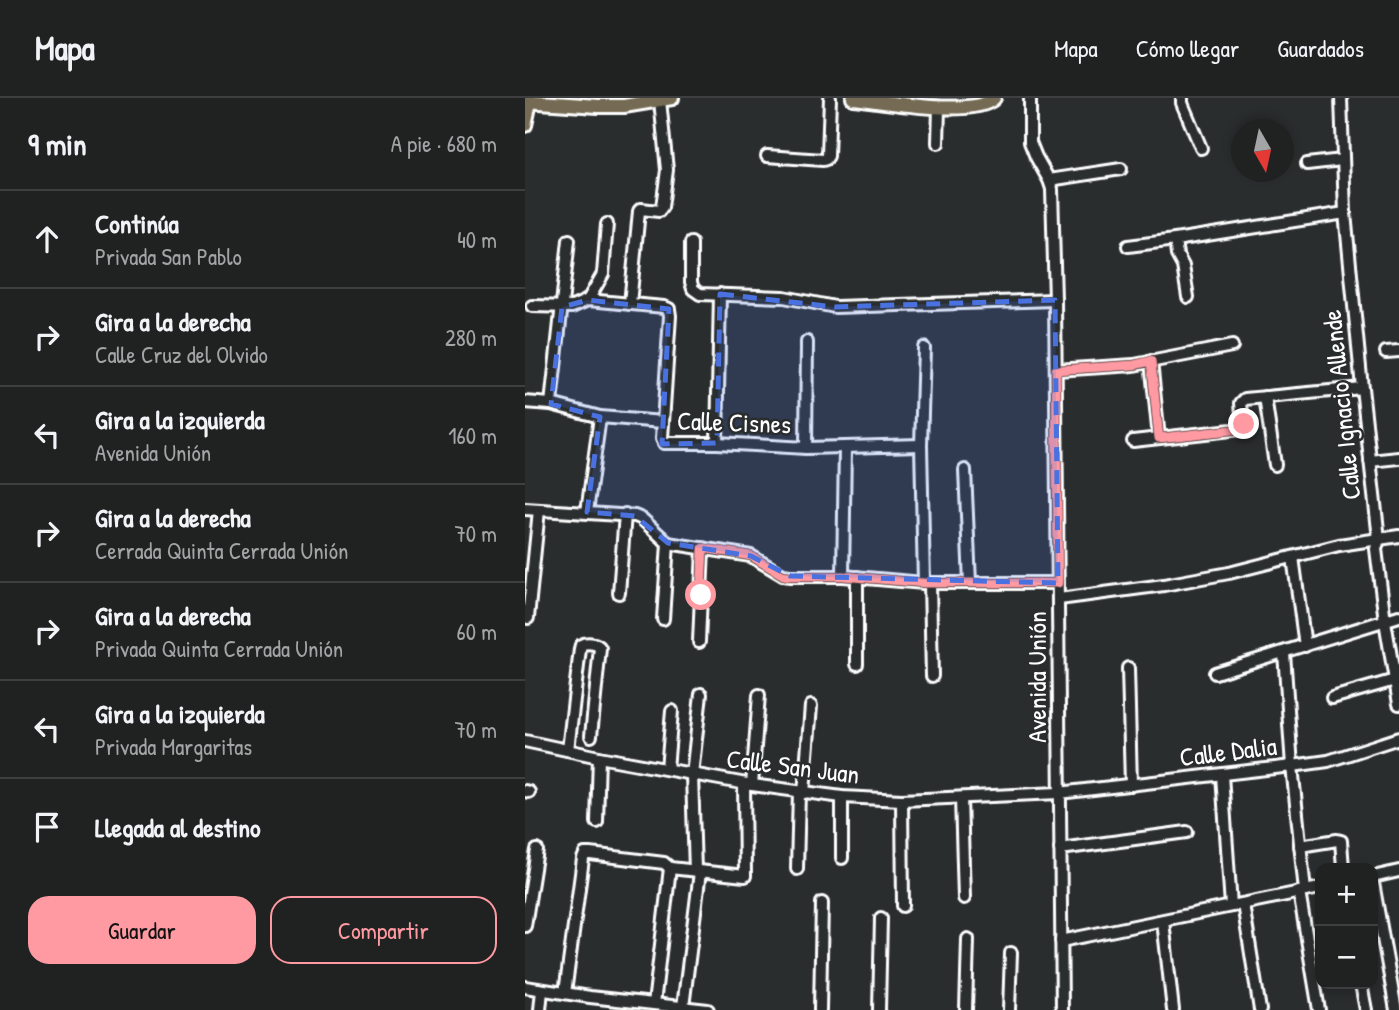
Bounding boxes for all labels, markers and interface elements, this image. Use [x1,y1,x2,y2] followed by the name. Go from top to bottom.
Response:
[35,26,95,70] text: Mapa
[1054,32,1098,64] text: Mapa
[1136,32,1239,64] text: Cómo llegar
[1277,32,1364,64] text: Guardados
[1231,119,1294,182] north arrow
[28,124,87,164] text: 9 min
[391,128,497,159] text: A pie · 680 m
[95,206,179,241] text: Continúa
[28,220,66,258] icon: ahead
[457,224,497,255] text: 40 m
[95,241,242,272] text: Privada San Pablo
[95,304,251,339] text: Gira a la derecha
[1314,308,1368,502] street label: Calle Ignacio Allende
[28,318,66,356] icon: right
[445,322,497,353] text: 280 m
[95,339,268,370] text: Calle Cruz del Olvido
[95,402,265,437] text: Gira a la izquierda
[676,403,792,441] street label: Calle Cisnes
[1228,408,1259,439] route end
[28,416,66,454] icon: left
[448,420,497,451] text: 160 m
[95,437,211,468] text: Avenida Unión
[95,500,251,535] text: Gira a la derecha
[28,514,66,552] icon: right
[454,518,497,549] text: 70 m
[95,535,348,566] text: Cerrada Quinta Cerrada Unión
[685,579,716,610] route start
[95,598,251,633] text: Gira a la derecha
[1019,611,1054,743] street label: Avenida Unión
[28,612,66,650] icon: right
[457,616,497,647] text: 60 m
[95,633,343,664] text: Privada Quinta Cerrada Unión
[95,696,265,731] text: Gira a la izquierda
[28,710,66,748] icon: left
[454,714,497,745] text: 70 m
[1178,728,1278,774] street label: Calle Dalia
[95,731,252,762] text: Privada Margaritas
[724,740,862,792] street label: Calle San Juan
[28,808,66,846] icon: arrive
[95,810,261,845] text: Llegada al destino
[1315,863,1378,989] map controls
[1315,863,1378,926] button: +
[28,896,256,964] button: Guardar
[270,896,497,964] button: Compartir
[1315,926,1378,989] button: −

